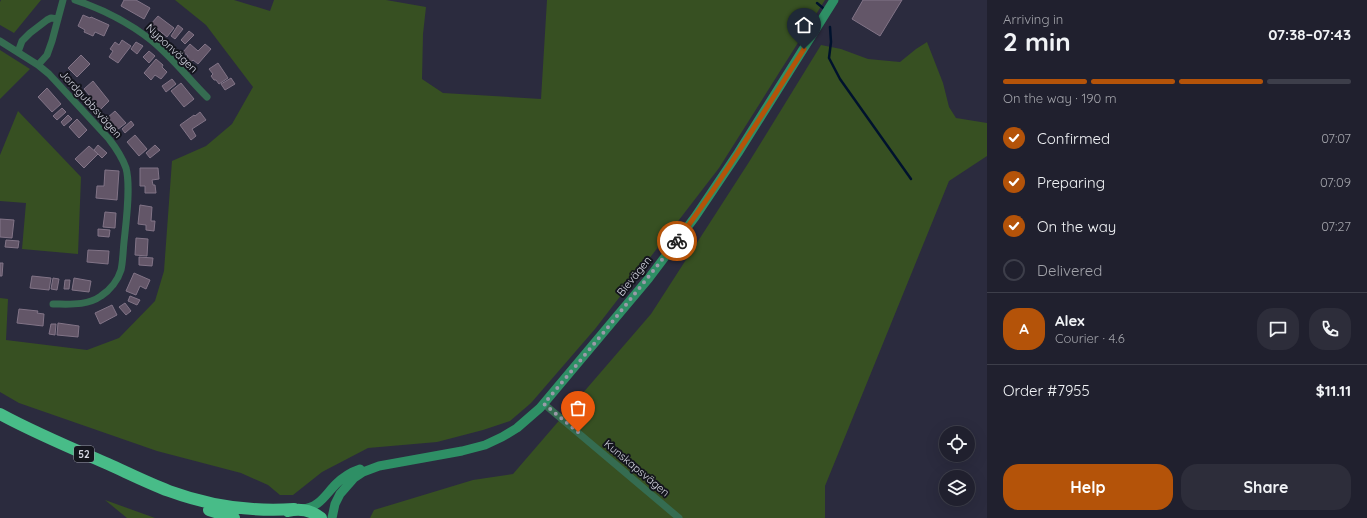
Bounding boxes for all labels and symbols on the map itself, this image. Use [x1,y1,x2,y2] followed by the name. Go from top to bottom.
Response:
[787,8,821,49] pin
[143,21,201,75] street label: Nyponvägen
[57,67,125,141] street label: Jordgubbsvägen
[657,221,697,261] courier
[614,253,654,299] street label: Bievägen
[561,391,595,432] pin
[601,437,673,499] street label: Kunskapsvägen
[74,446,94,462] road number: 52

